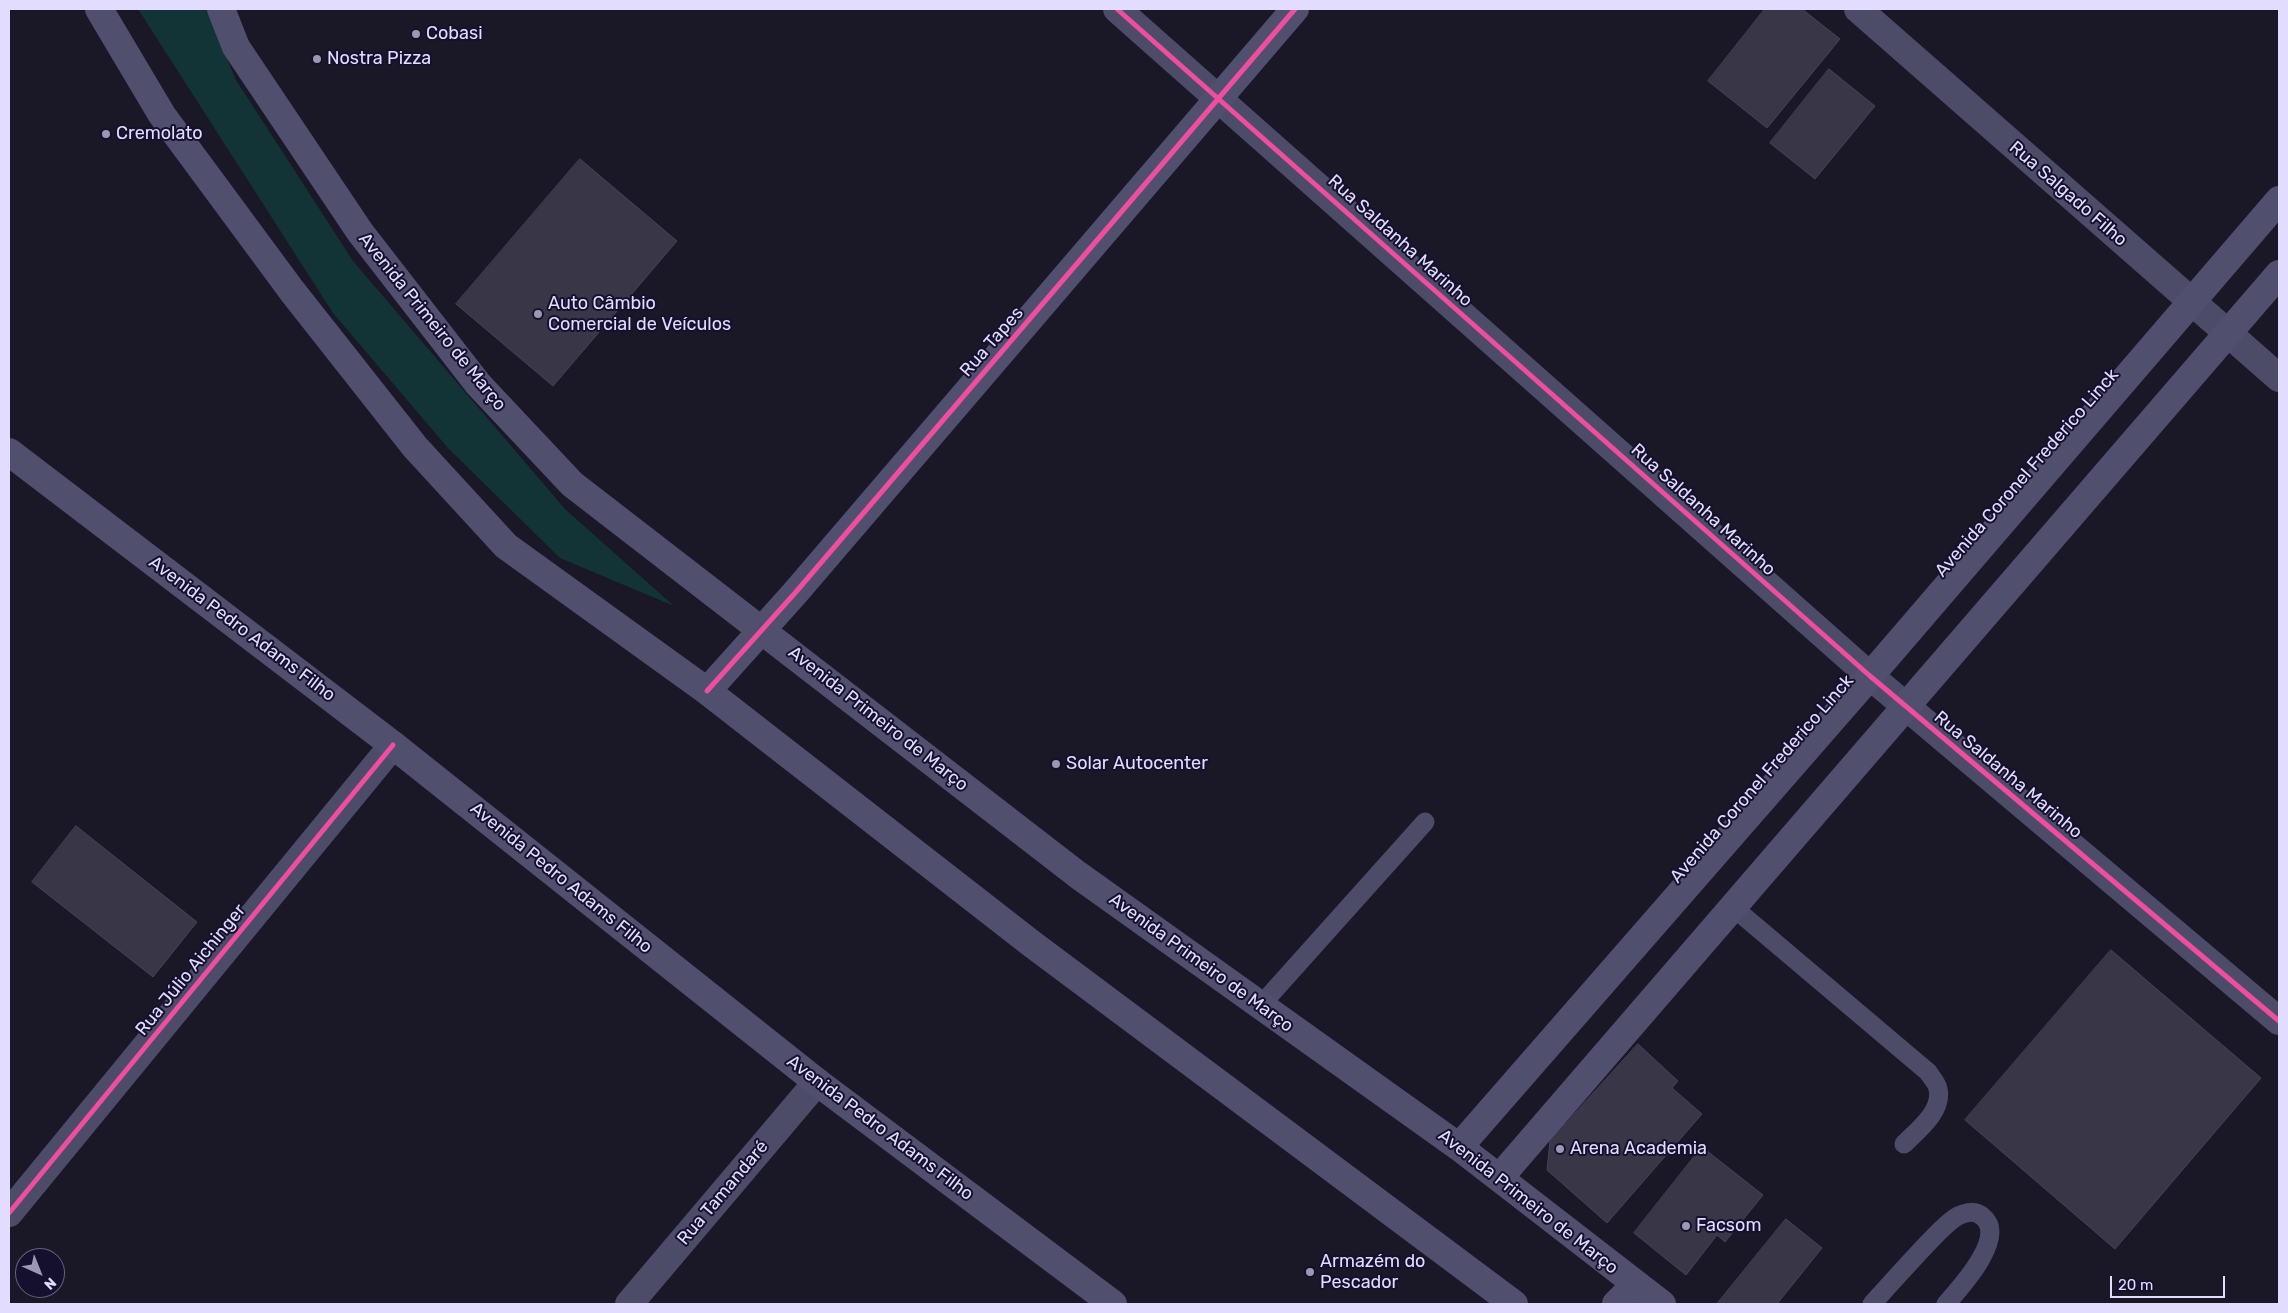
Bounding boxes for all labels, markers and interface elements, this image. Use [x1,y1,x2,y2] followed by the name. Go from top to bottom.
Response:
[426,23,483,45] place label: Cobasi
[410,28,422,40] marker: Cobasi
[327,48,431,70] place label: Nostra Pizza
[311,53,323,65] marker: Nostra Pizza
[116,123,203,145] place label: Cremolato
[100,128,112,140] marker: Cremolato
[2005,137,2131,251] street label: Rua Salgado Filho
[1323,170,1477,312] street label: Rua Saldanha Marinho
[354,229,510,415] street label: Avenida Primeiro de Março
[548,293,731,336] place label: Auto Câmbio Comercial de Veículos
[956,303,1028,381] street label: Rua Tapes
[532,308,544,320] marker: Auto Câmbio Comercial de Veículos
[1931,364,2123,582] street label: Avenida Coronel Frederico Linck
[1626,439,1780,581] street label: Rua Saldanha Marinho
[144,552,340,706] street label: Avenida Pedro Adams Filho
[784,642,972,796] street label: Avenida Primeiro de Março
[1666,670,1858,888] street label: Avenida Coronel Frederico Linck
[1929,707,2087,843] street label: Rua Saldanha Marinho
[1066,753,1208,775] place label: Solar Autocenter
[1050,758,1062,770] marker: Solar Autocenter
[466,798,656,958] street label: Avenida Pedro Adams Filho
[1105,889,1297,1037] street label: Avenida Primeiro de Março
[131,900,251,1040] street label: Rua Júlio Aichinger
[782,1051,978,1205] street label: Avenida Pedro Adams Filho
[1434,1125,1622,1279] street label: Avenida Primeiro de Março
[673,1136,773,1250] street label: Rua Tamandaré
[1570,1138,1707,1160] place label: Arena Academia
[1554,1143,1566,1155] marker: Arena Academia
[1696,1215,1761,1237] place label: Facsom
[1680,1220,1692,1232] marker: Facsom
[15,1248,65,1298] north arrow
[1320,1251,1425,1294] place label: Armazém do Pescador
[1304,1266,1316,1278] marker: Armazém do Pescador
[2113,1266,2228,1298] scale bar
[41,1274,60,1293] text: N
[2118,1276,2153,1294] text: 20 m

